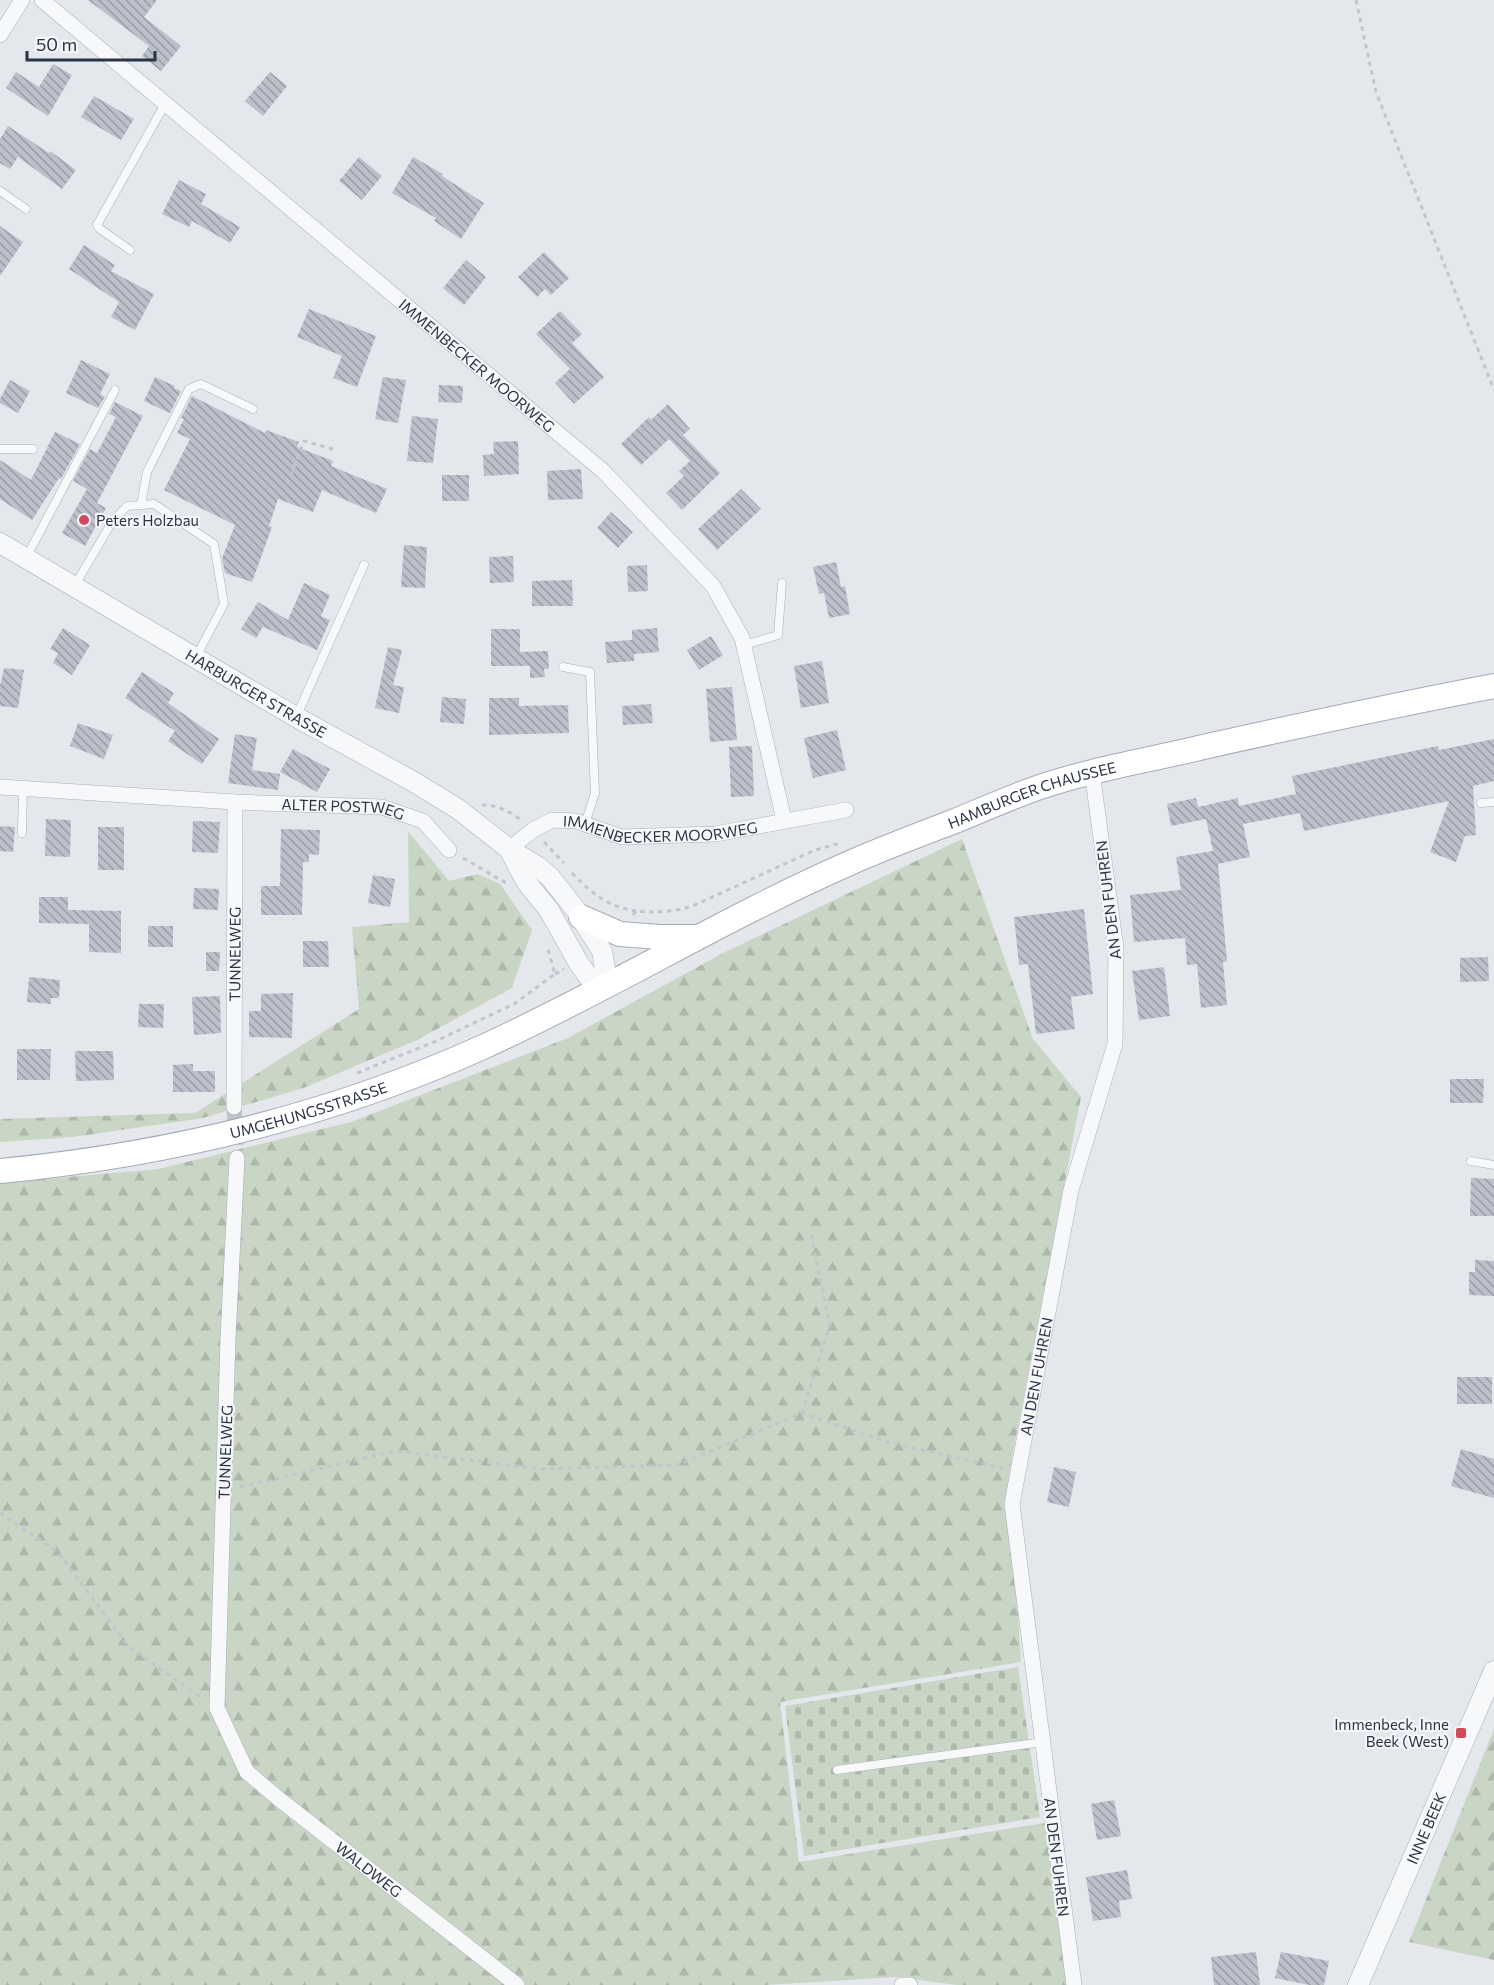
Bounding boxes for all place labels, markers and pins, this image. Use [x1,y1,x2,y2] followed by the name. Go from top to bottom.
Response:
[96,511,199,529] place label: Peters Holzbau
[77,513,91,527] marker: Peters Holzbau
[1334,1715,1449,1750] place label: Immenbeck, Inne Beek (West)
[1454,1726,1468,1740] marker: Immenbeck, Inne Beek (West)

